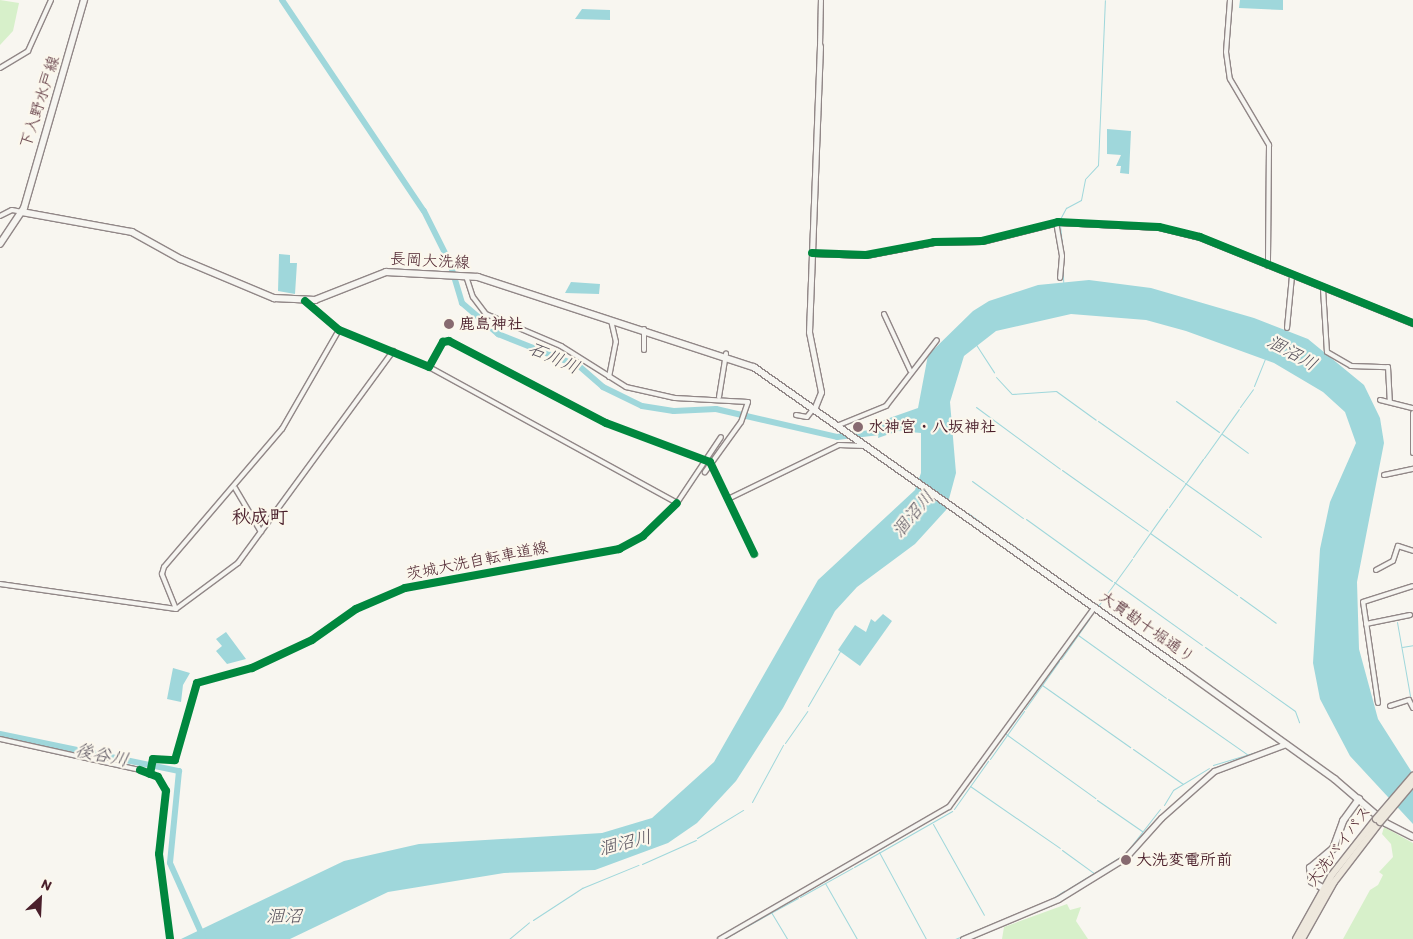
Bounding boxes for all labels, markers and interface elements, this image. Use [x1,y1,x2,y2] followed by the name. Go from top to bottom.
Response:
[16,53,64,151] street label: 下入野水戸線
[390,249,470,273] street label: 長岡大洗線
[459,314,523,334] place label: 鹿島神社
[443,318,455,330] marker: 鹿島神社
[1263,330,1321,376] water label: 涸沼川
[525,337,583,379] water label: 石川川
[868,417,996,437] place label: 水神宮・八坂神社
[852,421,864,433] marker: 水神宮・八坂神社
[887,486,939,542] water label: 涸沼川
[232,506,288,528] district label: 秋成町
[404,538,550,584] street label: 茨城大洗自転車道線
[1096,587,1198,667] street label: 大貫勘十堀通り
[73,739,131,771] water label: 後谷川
[1302,802,1376,890] street label: 大洗バイパス
[596,826,654,860] water label: 涸沼川
[1136,850,1232,870] place label: 大洗変電所前
[1120,854,1132,866] marker: 大洗変電所前
[15,874,65,924] north arrow
[39,875,54,895] text: N
[266,905,302,927] water label: 涸沼

